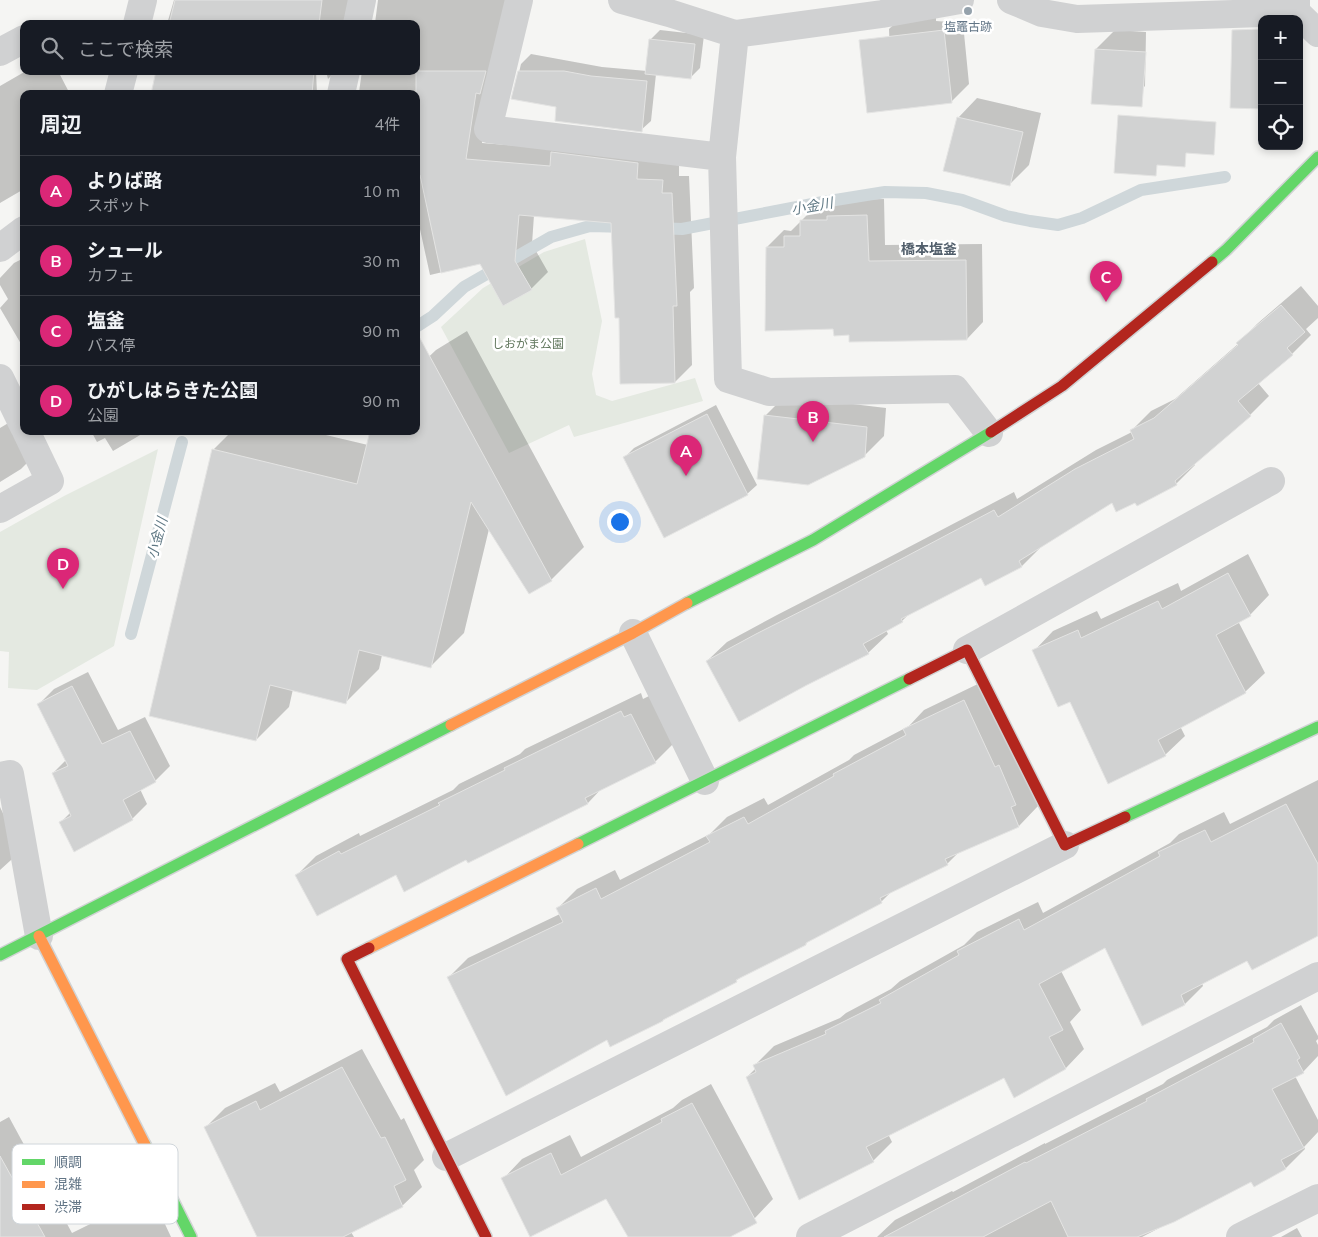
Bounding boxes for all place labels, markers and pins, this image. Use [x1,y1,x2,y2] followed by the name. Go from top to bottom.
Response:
[962,5,974,17] marker: 塩竈古跡
[944,19,992,34] place label: 塩竈古跡
[1090,261,1122,302] pin: C
[797,401,829,442] pin: B
[670,435,702,476] pin: A
[47,548,79,589] pin: D

